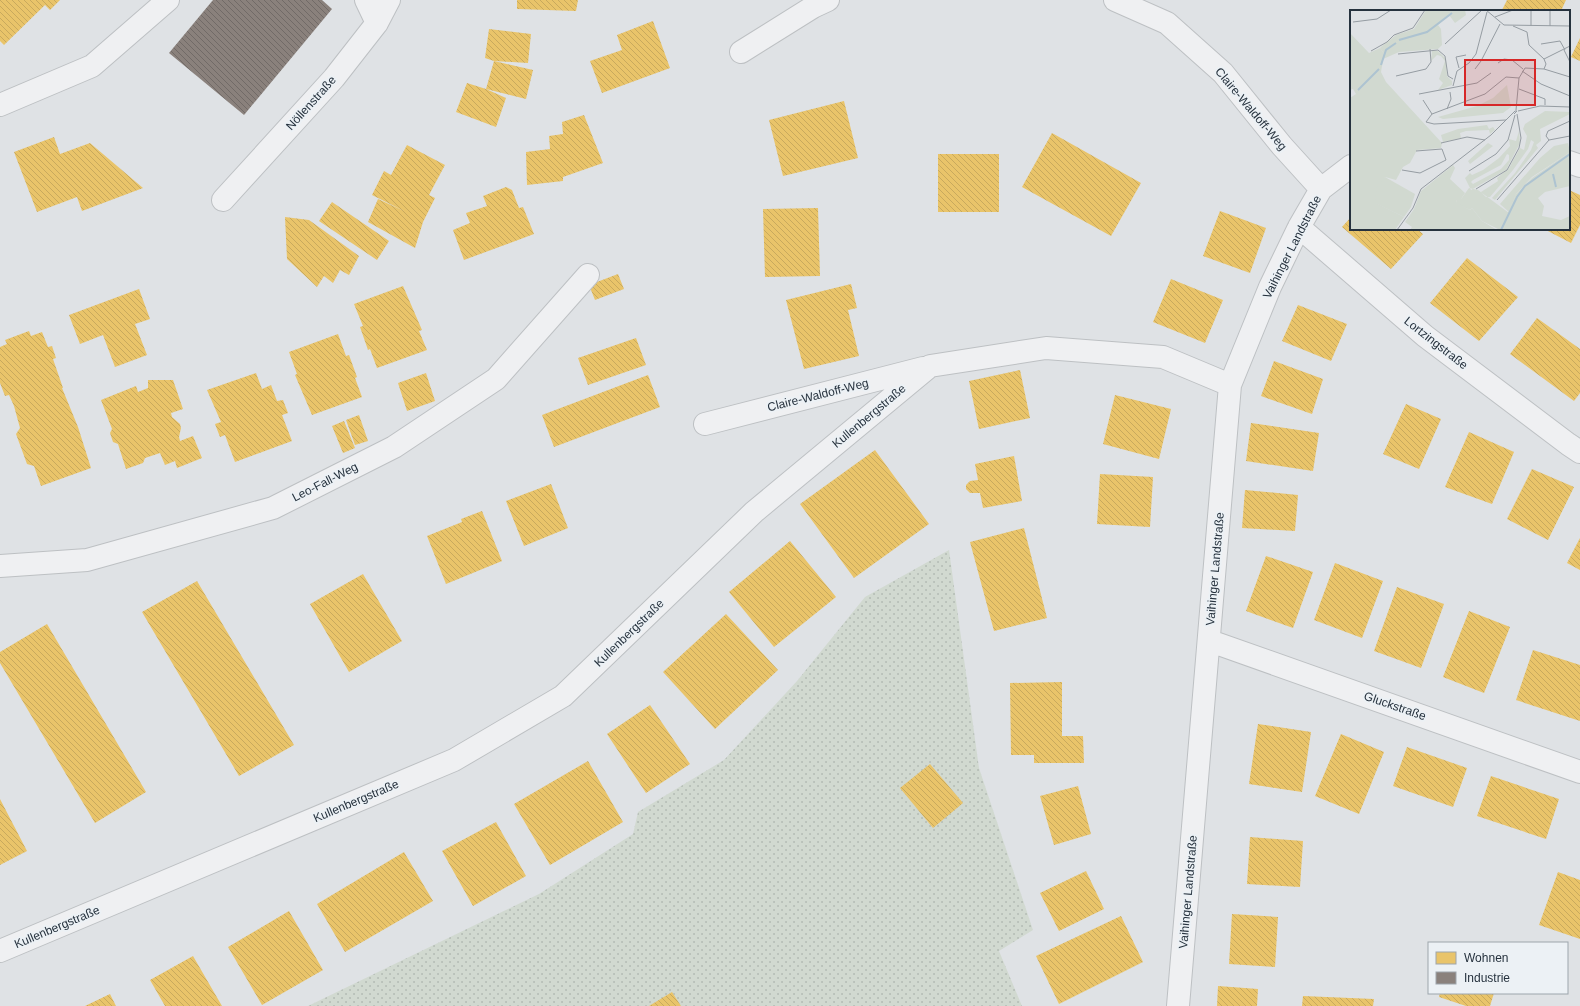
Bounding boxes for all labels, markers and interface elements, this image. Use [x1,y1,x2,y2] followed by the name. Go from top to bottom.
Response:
[1350,10,1570,230] inset map
[1212,65,1290,153] street label: Claire-Waldoff-Weg
[283,73,339,133] street label: Nöllenstraße
[1260,193,1324,301] street label: Vaihinger Landstraße
[1401,314,1471,372] street label: Lortzingstraße
[766,376,870,414] street label: Claire-Waldoff-Weg
[829,381,909,451] street label: Kullenbergstraße
[290,459,360,505] street label: Leo-Fall-Weg
[1203,511,1227,626] street label: Vaihinger Landstraße
[591,596,667,670] street label: Kullenbergstraße
[1362,689,1428,723] street label: Gluckstraße
[311,777,401,825] street label: Kullenbergstraße
[1176,834,1200,949] street label: Vaihinger Landstraße
[12,903,102,951] street label: Kullenbergstraße
[1428,942,1568,994] legend
[1464,951,1508,965] text: Wohnen
[1464,971,1510,985] text: Industrie

